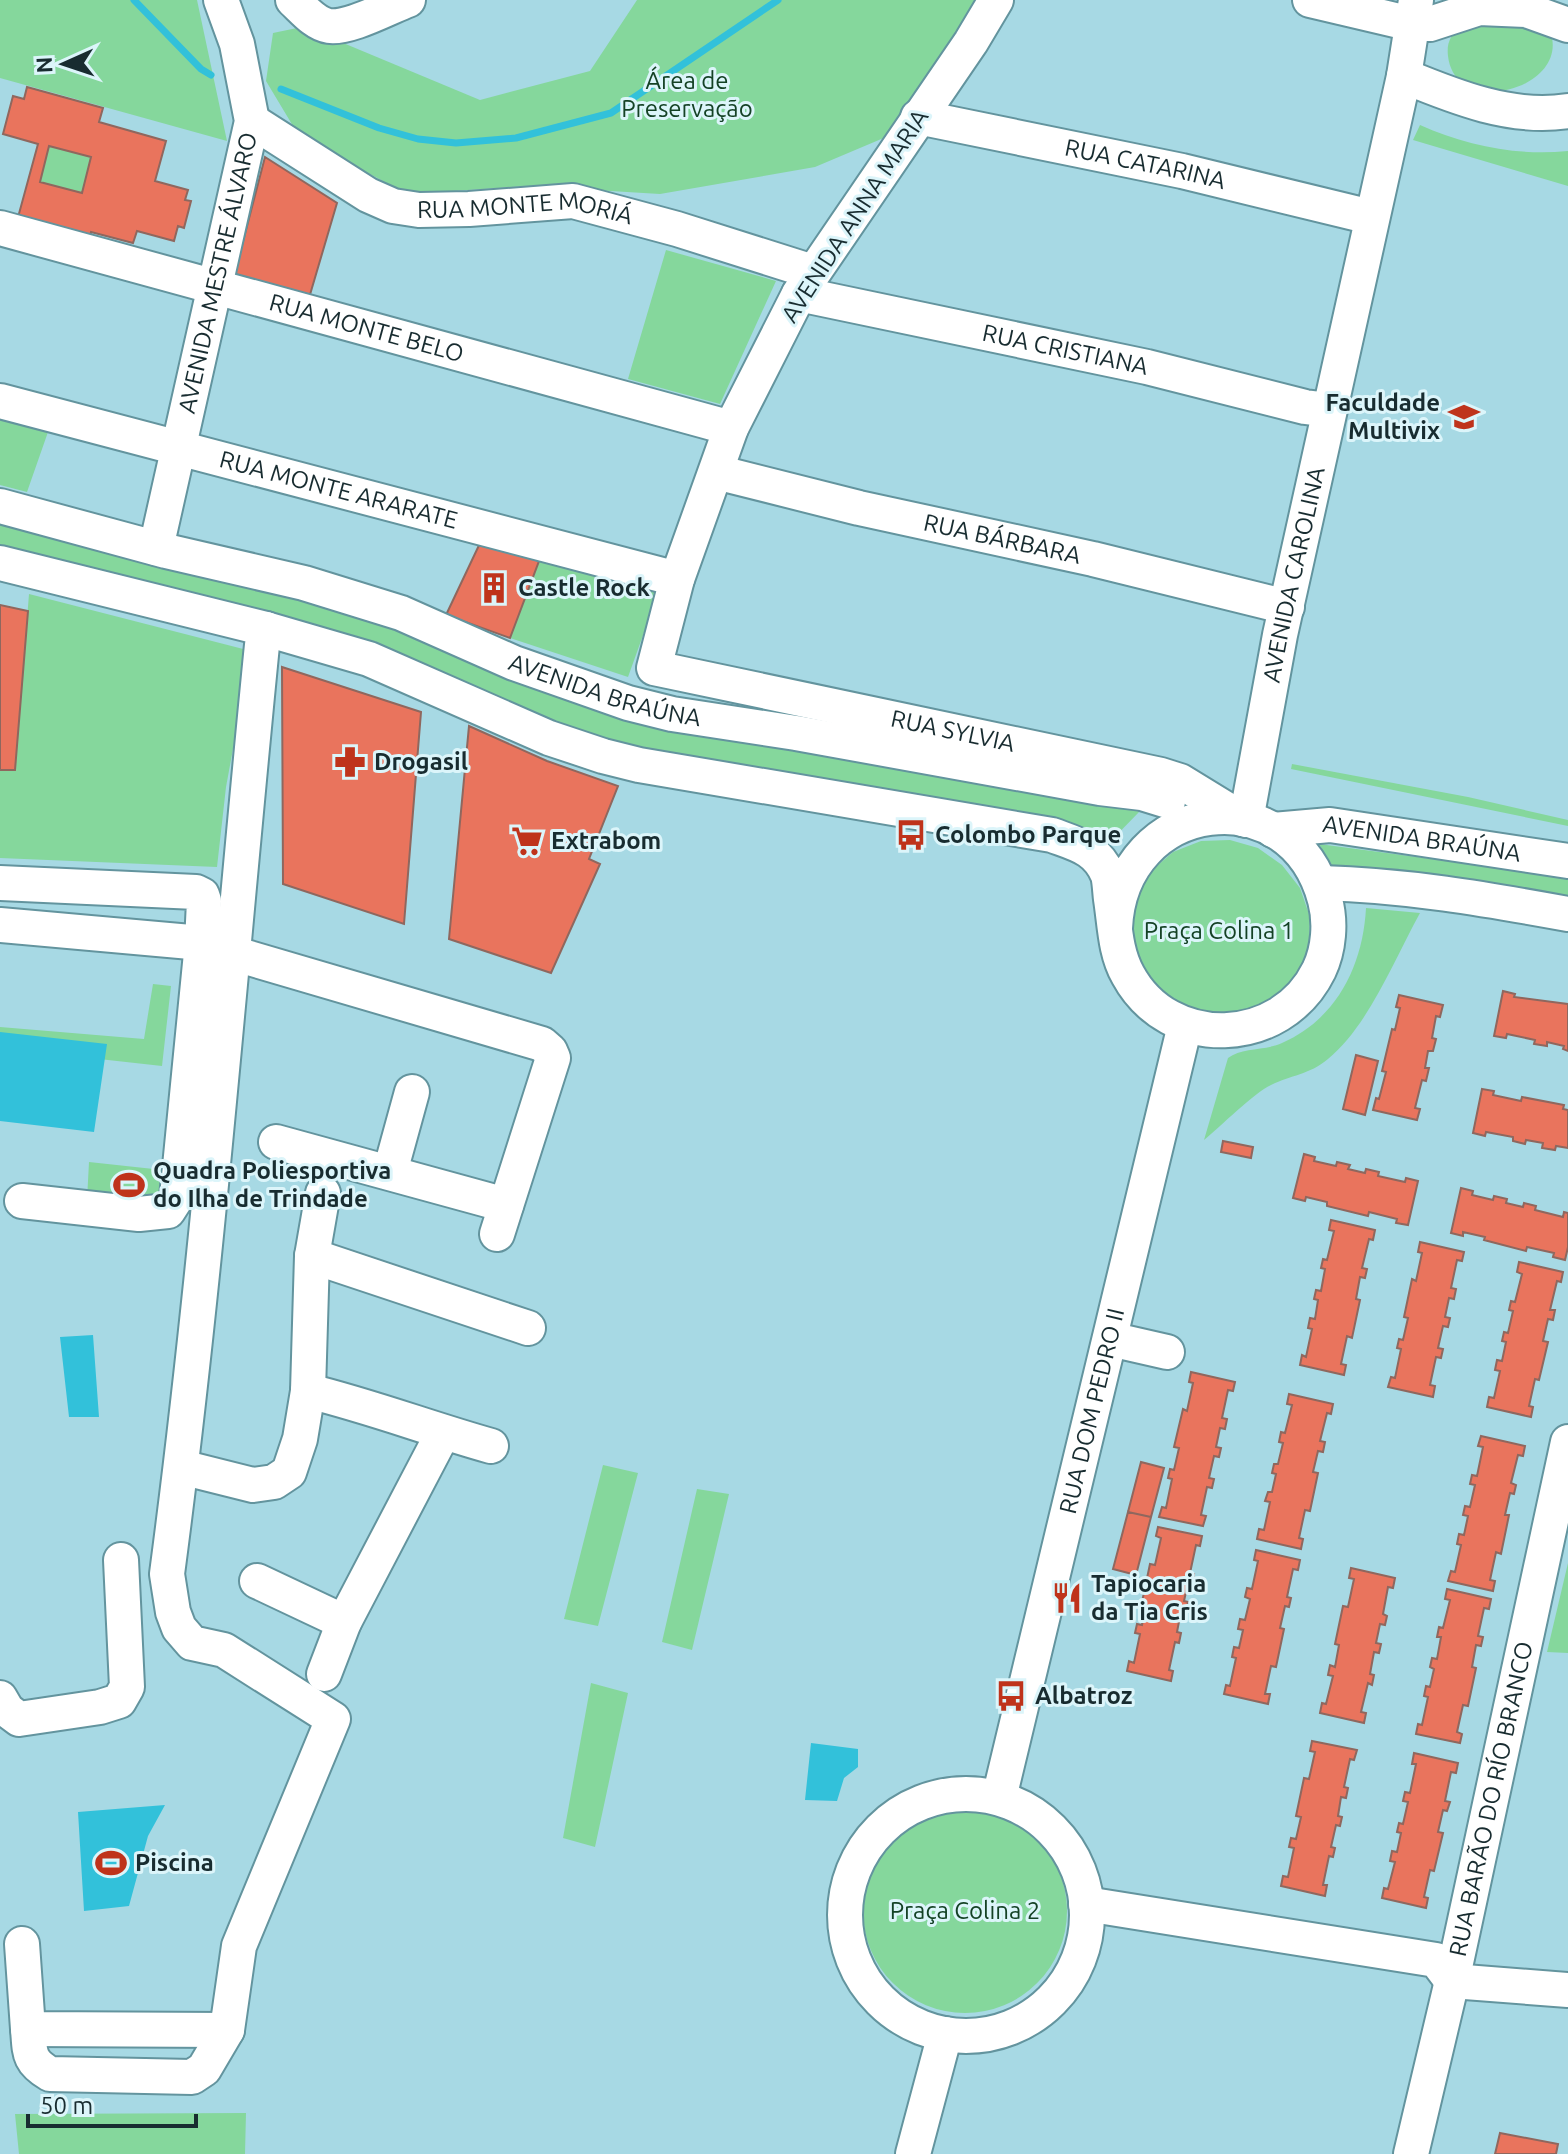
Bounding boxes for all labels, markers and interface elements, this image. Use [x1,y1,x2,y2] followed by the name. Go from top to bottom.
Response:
[24,24,104,104] north arrow
[31,56,56,74] text: N
[621,66,753,122] park label: Área de Preservação
[776,104,934,327] street label: AVENIDA ANNA MARIA
[173,130,262,416] street label: AVENIDA MESTRE ÁLVARO
[1063,133,1229,194] street label: RUA CATARINA
[417,187,636,230] street label: RUA MONTE MORIÁ
[267,288,467,367] street label: RUA MONTE BELO
[980,319,1151,380] street label: RUA CRISTIANA
[1325,389,1440,444] place label: Faculdade Multivix
[1447,400,1481,434] school or university icon: Faculdade Multivix
[217,445,461,534] street label: RUA MONTE ARARATE
[1258,464,1330,685] street label: AVENIDA CAROLINA
[921,508,1084,569] street label: RUA BÁRBARA
[477,571,511,605] building icon: Castle Rock
[518,574,651,601] place label: Castle Rock
[505,648,703,731] street label: AVENIDA BRAÚNA
[889,704,1018,757] street label: RUA SYLVIA
[333,745,367,779] pharmacy icon: Drogasil
[374,748,468,775] place label: Drogasil
[1321,810,1523,867] street label: AVENIDA BRAÚNA
[894,818,928,852] bus stop icon: Colombo Parque
[935,821,1121,848] place label: Colombo Parque
[510,824,544,858] supermarket icon: Extrabom
[551,827,661,854] place label: Extrabom
[1144,917,1294,944] park label: Praça Colina 1
[153,1157,391,1212] place label: Quadra Poliesportiva do Ilha de Trindade
[112,1168,146,1202] sports icon: Quadra Poliesportiva do Ilha de Trindade
[1054,1305,1129,1516] street label: RUA DOM PEDRO II
[1091,1570,1208,1625] place label: Tapiocaria da Tia Cris
[1050,1581,1084,1615] restaurant icon: Tapiocaria da Tia Cris
[1444,1639,1538,1959] street label: RUA BARÃO DO RÍO BRANCO
[994,1679,1028,1713] bus stop icon: Albatroz
[1035,1682,1133,1709] place label: Albatroz
[94,1846,128,1880] sports icon: Piscina
[135,1849,214,1876] place label: Piscina
[890,1897,1040,1924] park label: Praça Colina 2
[28,2078,196,2128] scale bar
[40,2092,93,2119] text: 50 m

